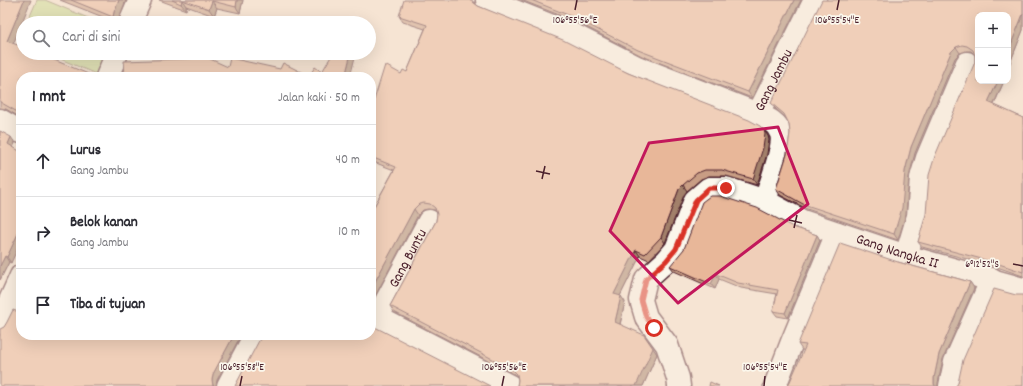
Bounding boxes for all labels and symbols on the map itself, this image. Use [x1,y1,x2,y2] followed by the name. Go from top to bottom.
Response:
[553,14,598,28] text: 106°55'56"E
[815,14,859,28] text: 106°55'54"E
[750,46,800,116] street label: Gang Jambu
[717,179,735,197] route end
[384,225,433,292] street label: Gang Buntu
[853,229,941,276] street label: Gang Nangka II
[965,258,999,272] text: 6°12'52"S
[645,319,663,337] route start
[220,361,264,375] text: 106°55'58"E
[482,361,527,375] text: 106°55'56"E
[743,361,787,375] text: 106°55'54"E

